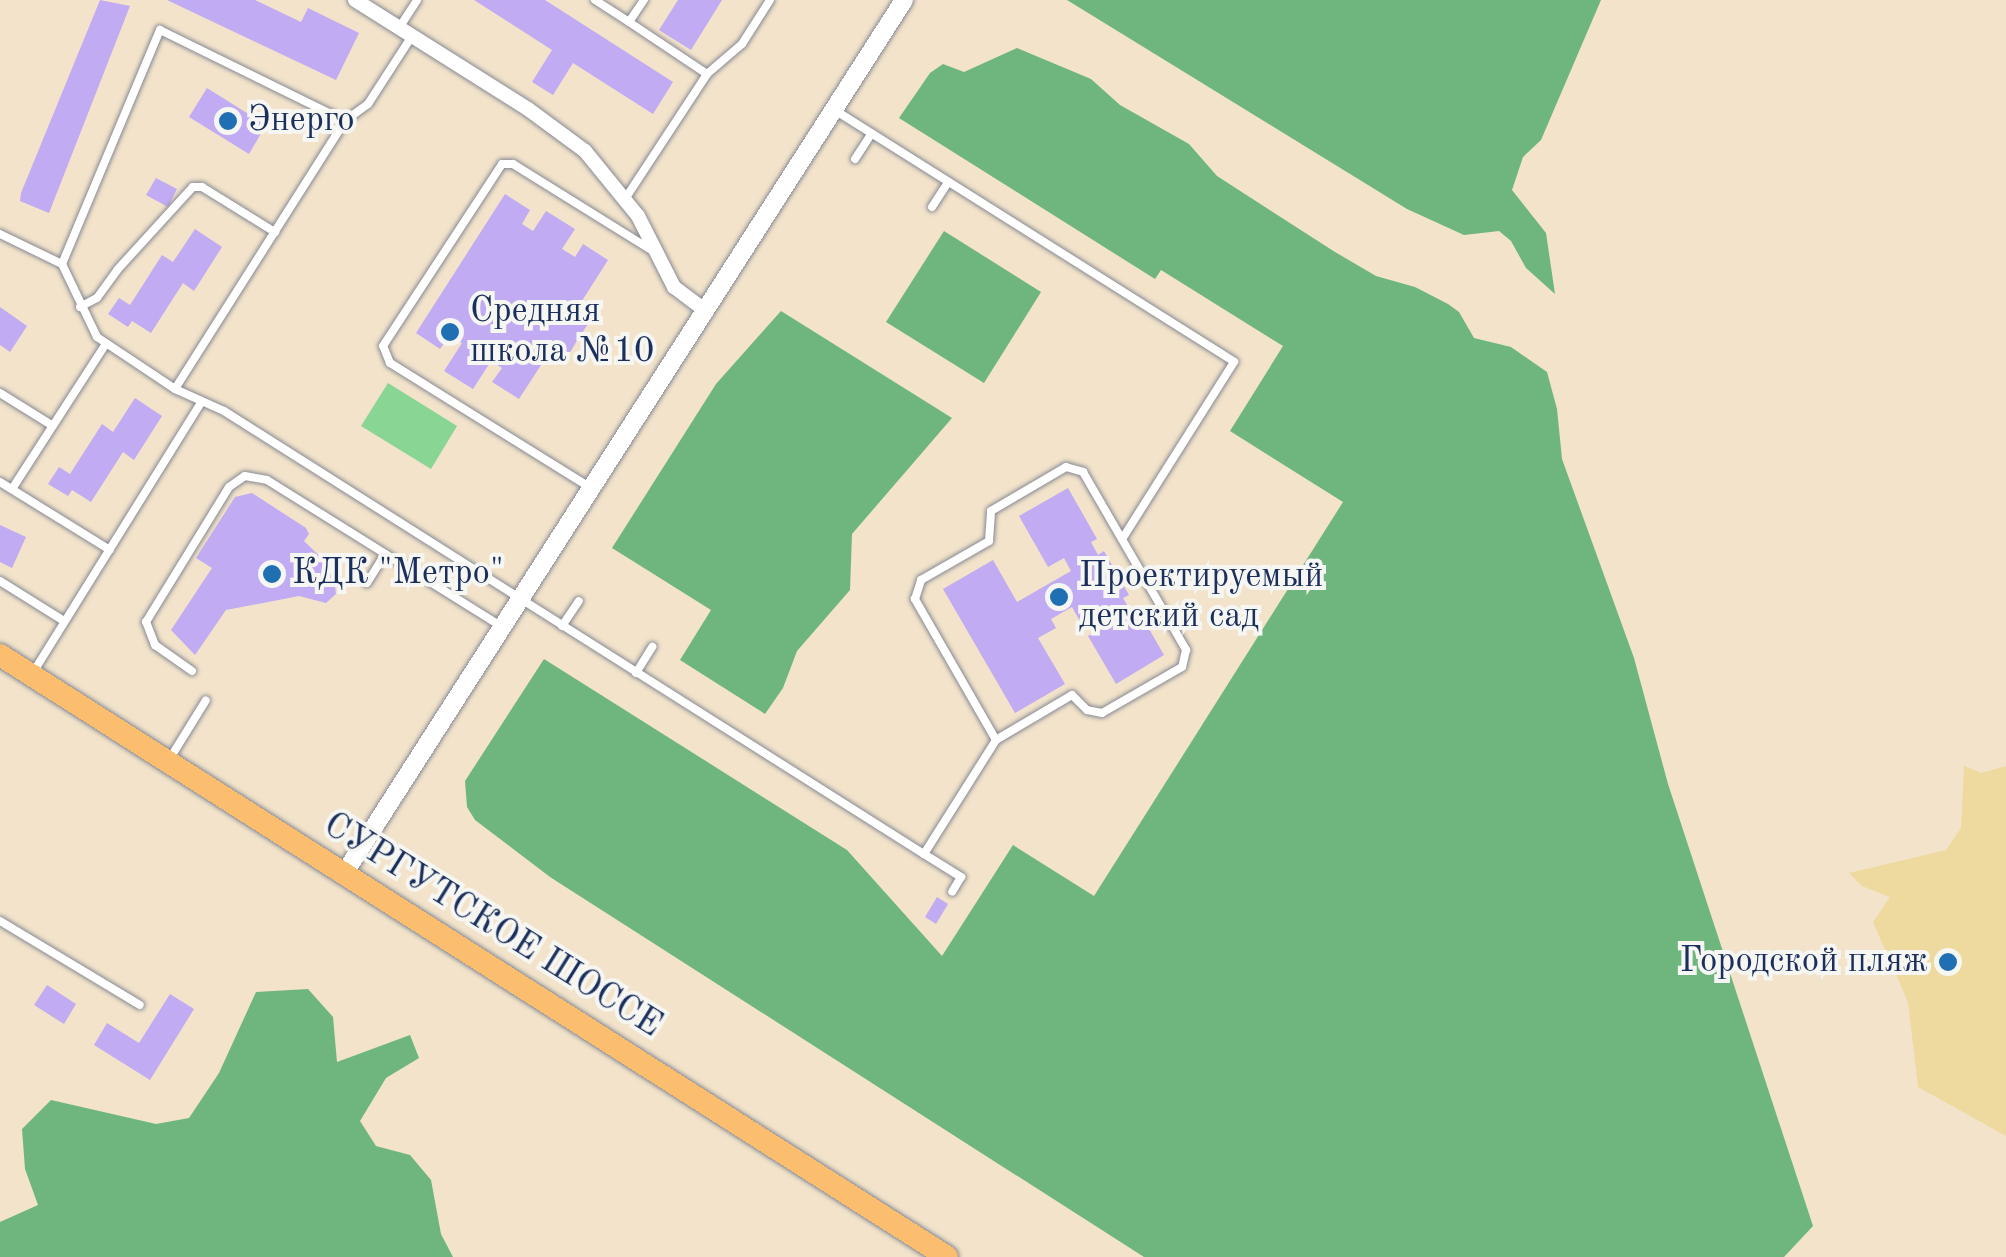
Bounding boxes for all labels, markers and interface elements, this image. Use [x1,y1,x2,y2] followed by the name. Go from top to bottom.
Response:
[248,100,355,142] place label: Энерго
[217,110,239,132] marker: Энерго
[470,291,654,373] place label: Средняя школа №10
[439,321,461,343] marker: Средняя школа №10
[292,553,504,595] place label: КДК "Метро"
[1079,556,1323,638] place label: Проектируемый детский сад
[261,563,283,585] marker: КДК "Метро"
[1048,586,1070,608] marker: Проектируемый детский сад
[315,805,669,1047] street label: СУРГУТСКОЕ ШОССЕ
[1680,941,1928,983] place label: Городской пляж
[1937,951,1959,973] marker: Городской пляж

